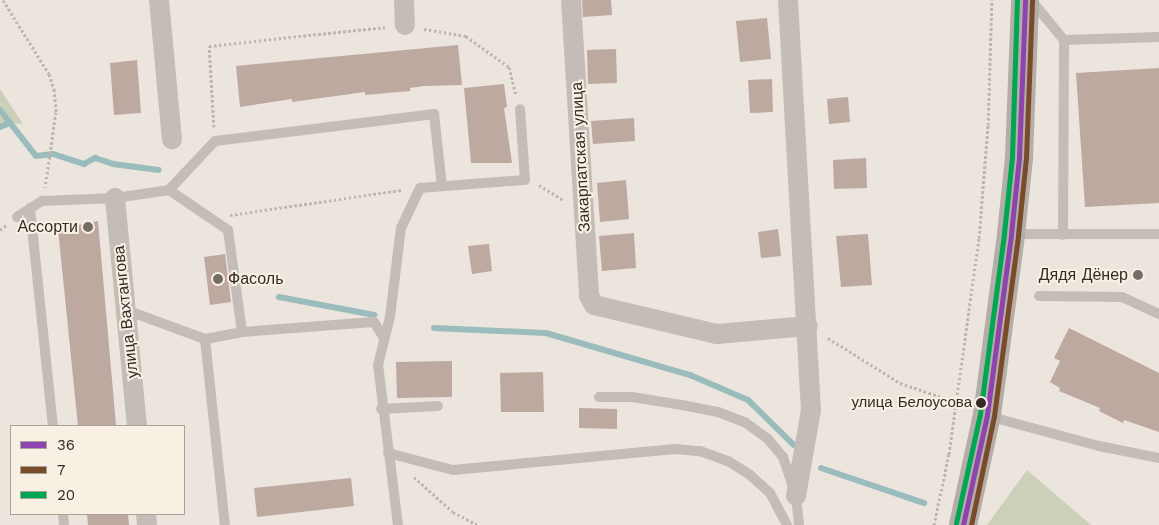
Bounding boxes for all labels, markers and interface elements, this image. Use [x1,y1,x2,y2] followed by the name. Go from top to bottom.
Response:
[567,81,595,233] street label: Закарпатская улица
[17,217,78,237] place label: Ассорти
[82,221,94,233] marker: Ассорти
[109,245,143,379] street label: улица Вахтангова
[1039,265,1128,285] place label: Дядя Дёнер
[228,269,283,289] place label: Фасоль
[1132,269,1144,281] marker: Дядя Дёнер
[212,273,224,285] marker: Фасоль
[851,394,972,412] place label: улица Белоусова
[976,398,986,408] marker: улица Белоусова
[10,425,185,515] legend
[57,436,75,454] text: 36
[57,461,65,479] text: 7
[57,486,75,504] text: 20

